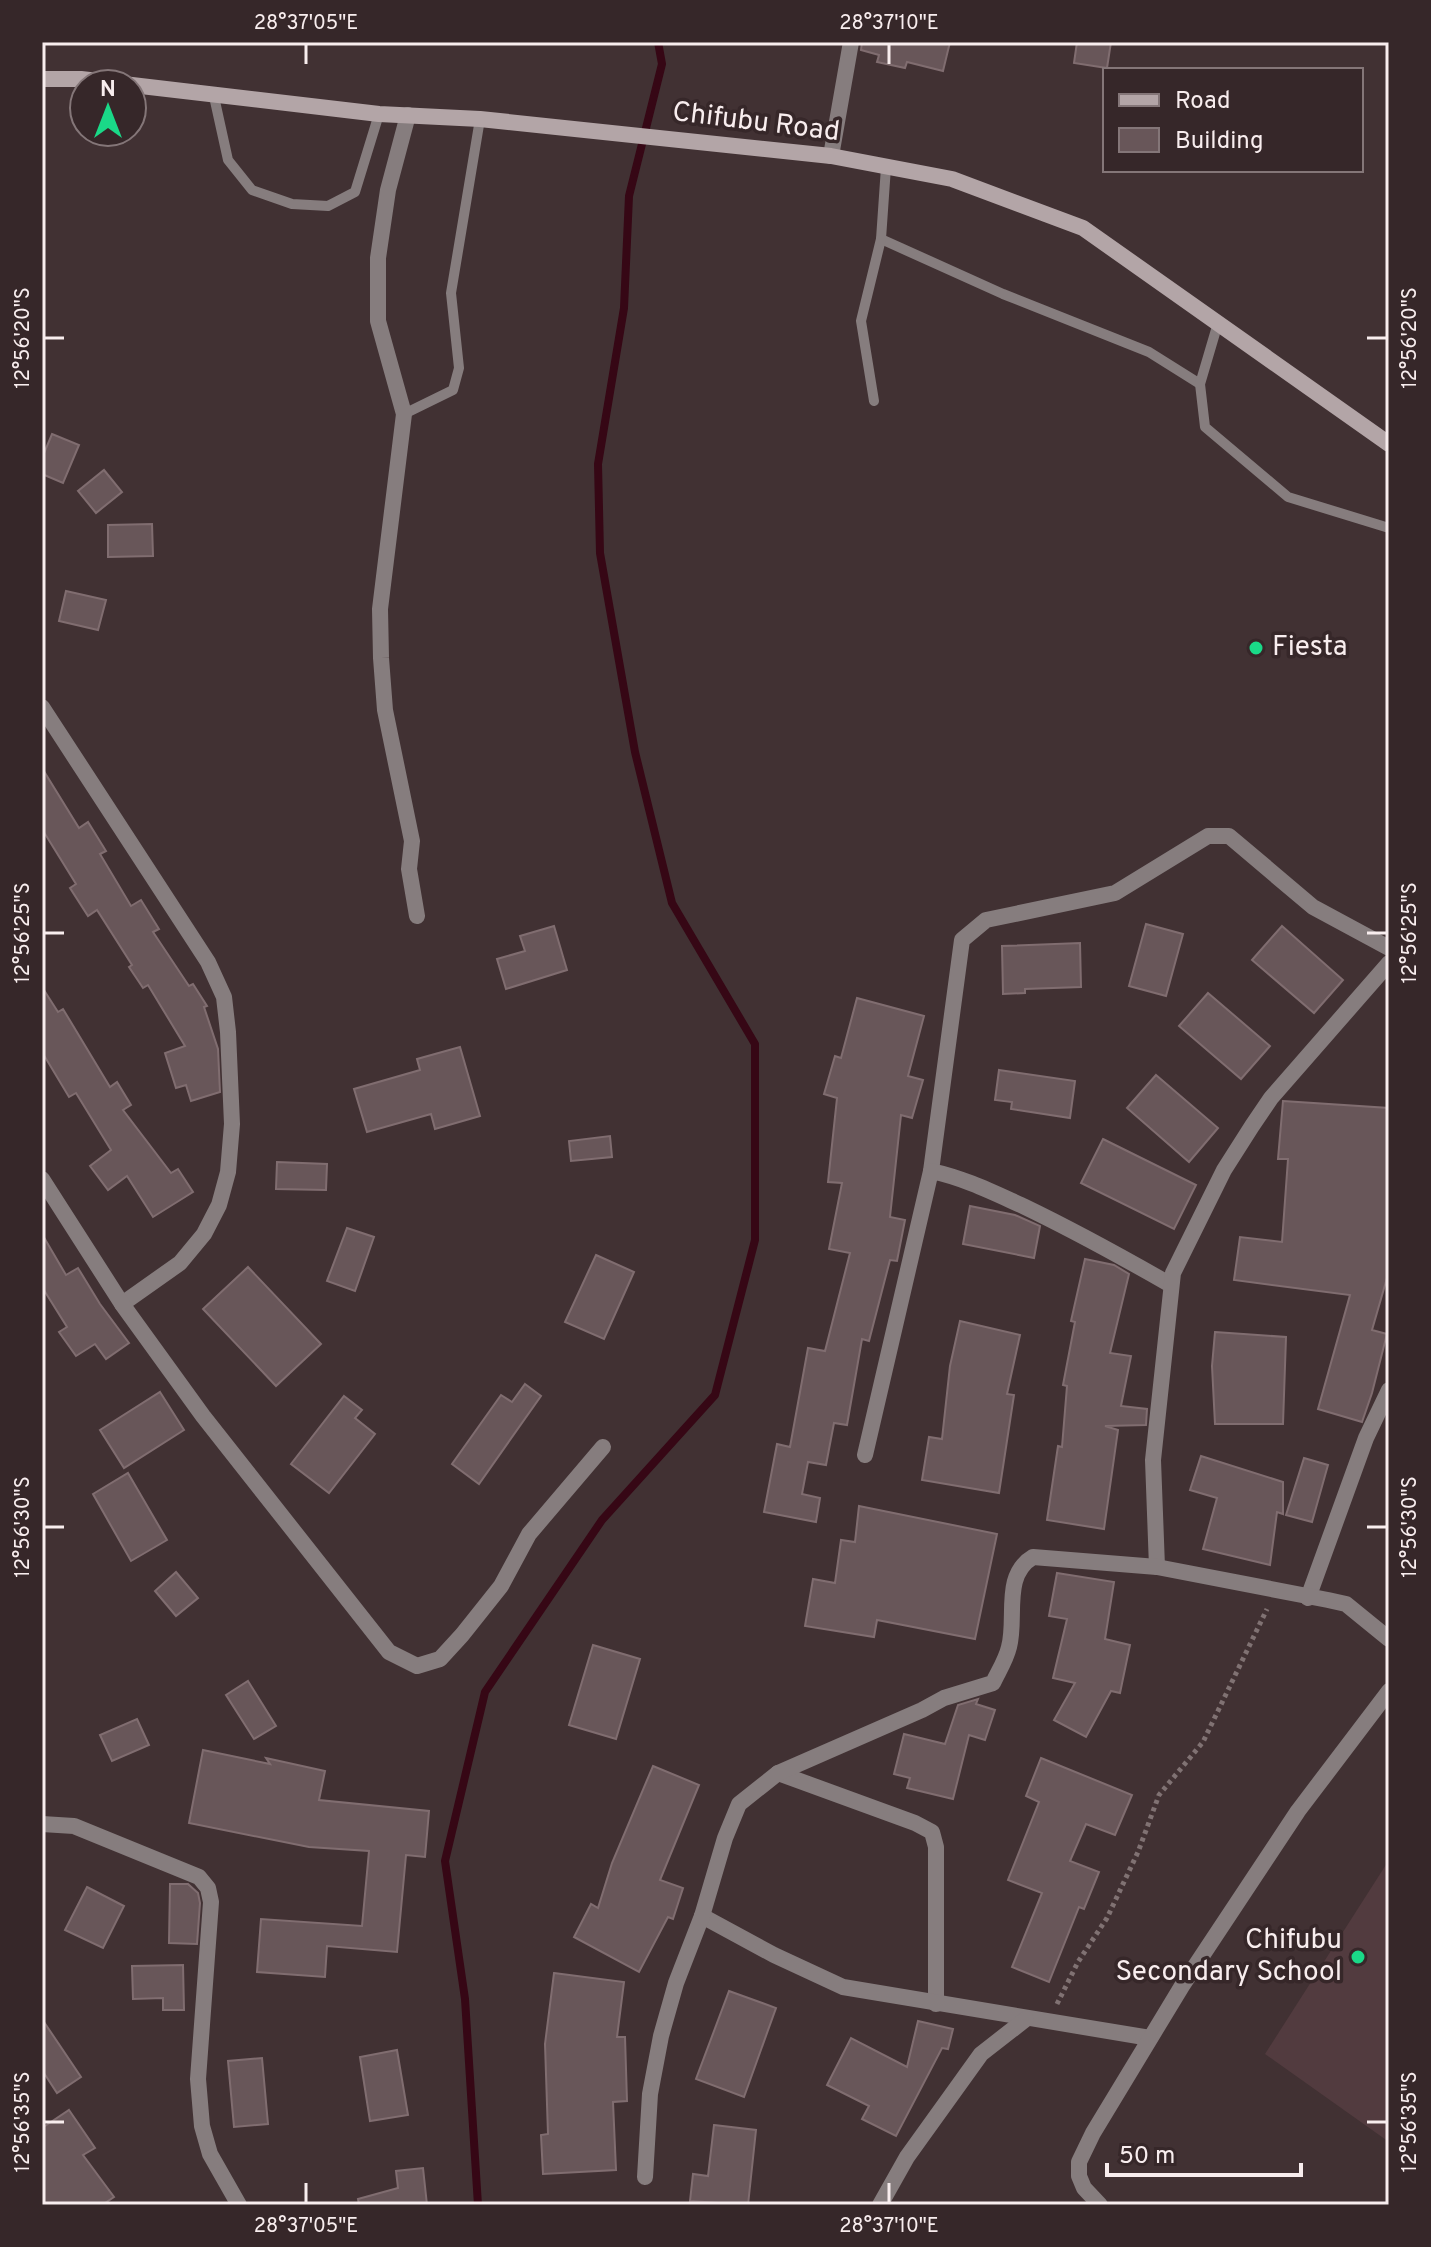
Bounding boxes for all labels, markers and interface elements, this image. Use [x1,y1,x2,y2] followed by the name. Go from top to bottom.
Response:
[254,11,358,37] text: 28°37'05"E
[839,11,939,37] text: 28°37'10"E
[68,68,148,148] north arrow
[1103,68,1363,172] legend
[100,77,116,104] text: N
[1175,87,1231,117] text: Road
[670,95,842,151] street label: Chifubu Road
[1175,127,1264,157] text: Building
[11,287,37,389] text: 12°56'20"S
[1398,287,1424,389] text: 12°56'20"S
[1272,630,1348,666] place label: Fiesta
[1247,639,1265,657] marker: Fiesta
[11,882,37,984] text: 12°56'25"S
[1398,882,1424,984] text: 12°56'25"S
[11,1476,37,1578] text: 12°56'30"S
[1398,1476,1424,1578] text: 12°56'30"S
[1115,1923,1342,1991] place label: Chifubu Secondary School
[1349,1948,1367,1966] marker: Chifubu Secondary School
[11,2071,37,2173] text: 12°56'35"S
[1398,2071,1424,2173] text: 12°56'35"S
[1107,2127,1301,2177] scale bar
[1119,2142,1175,2172] text: 50 m
[254,2214,358,2240] text: 28°37'05"E
[839,2214,939,2240] text: 28°37'10"E

